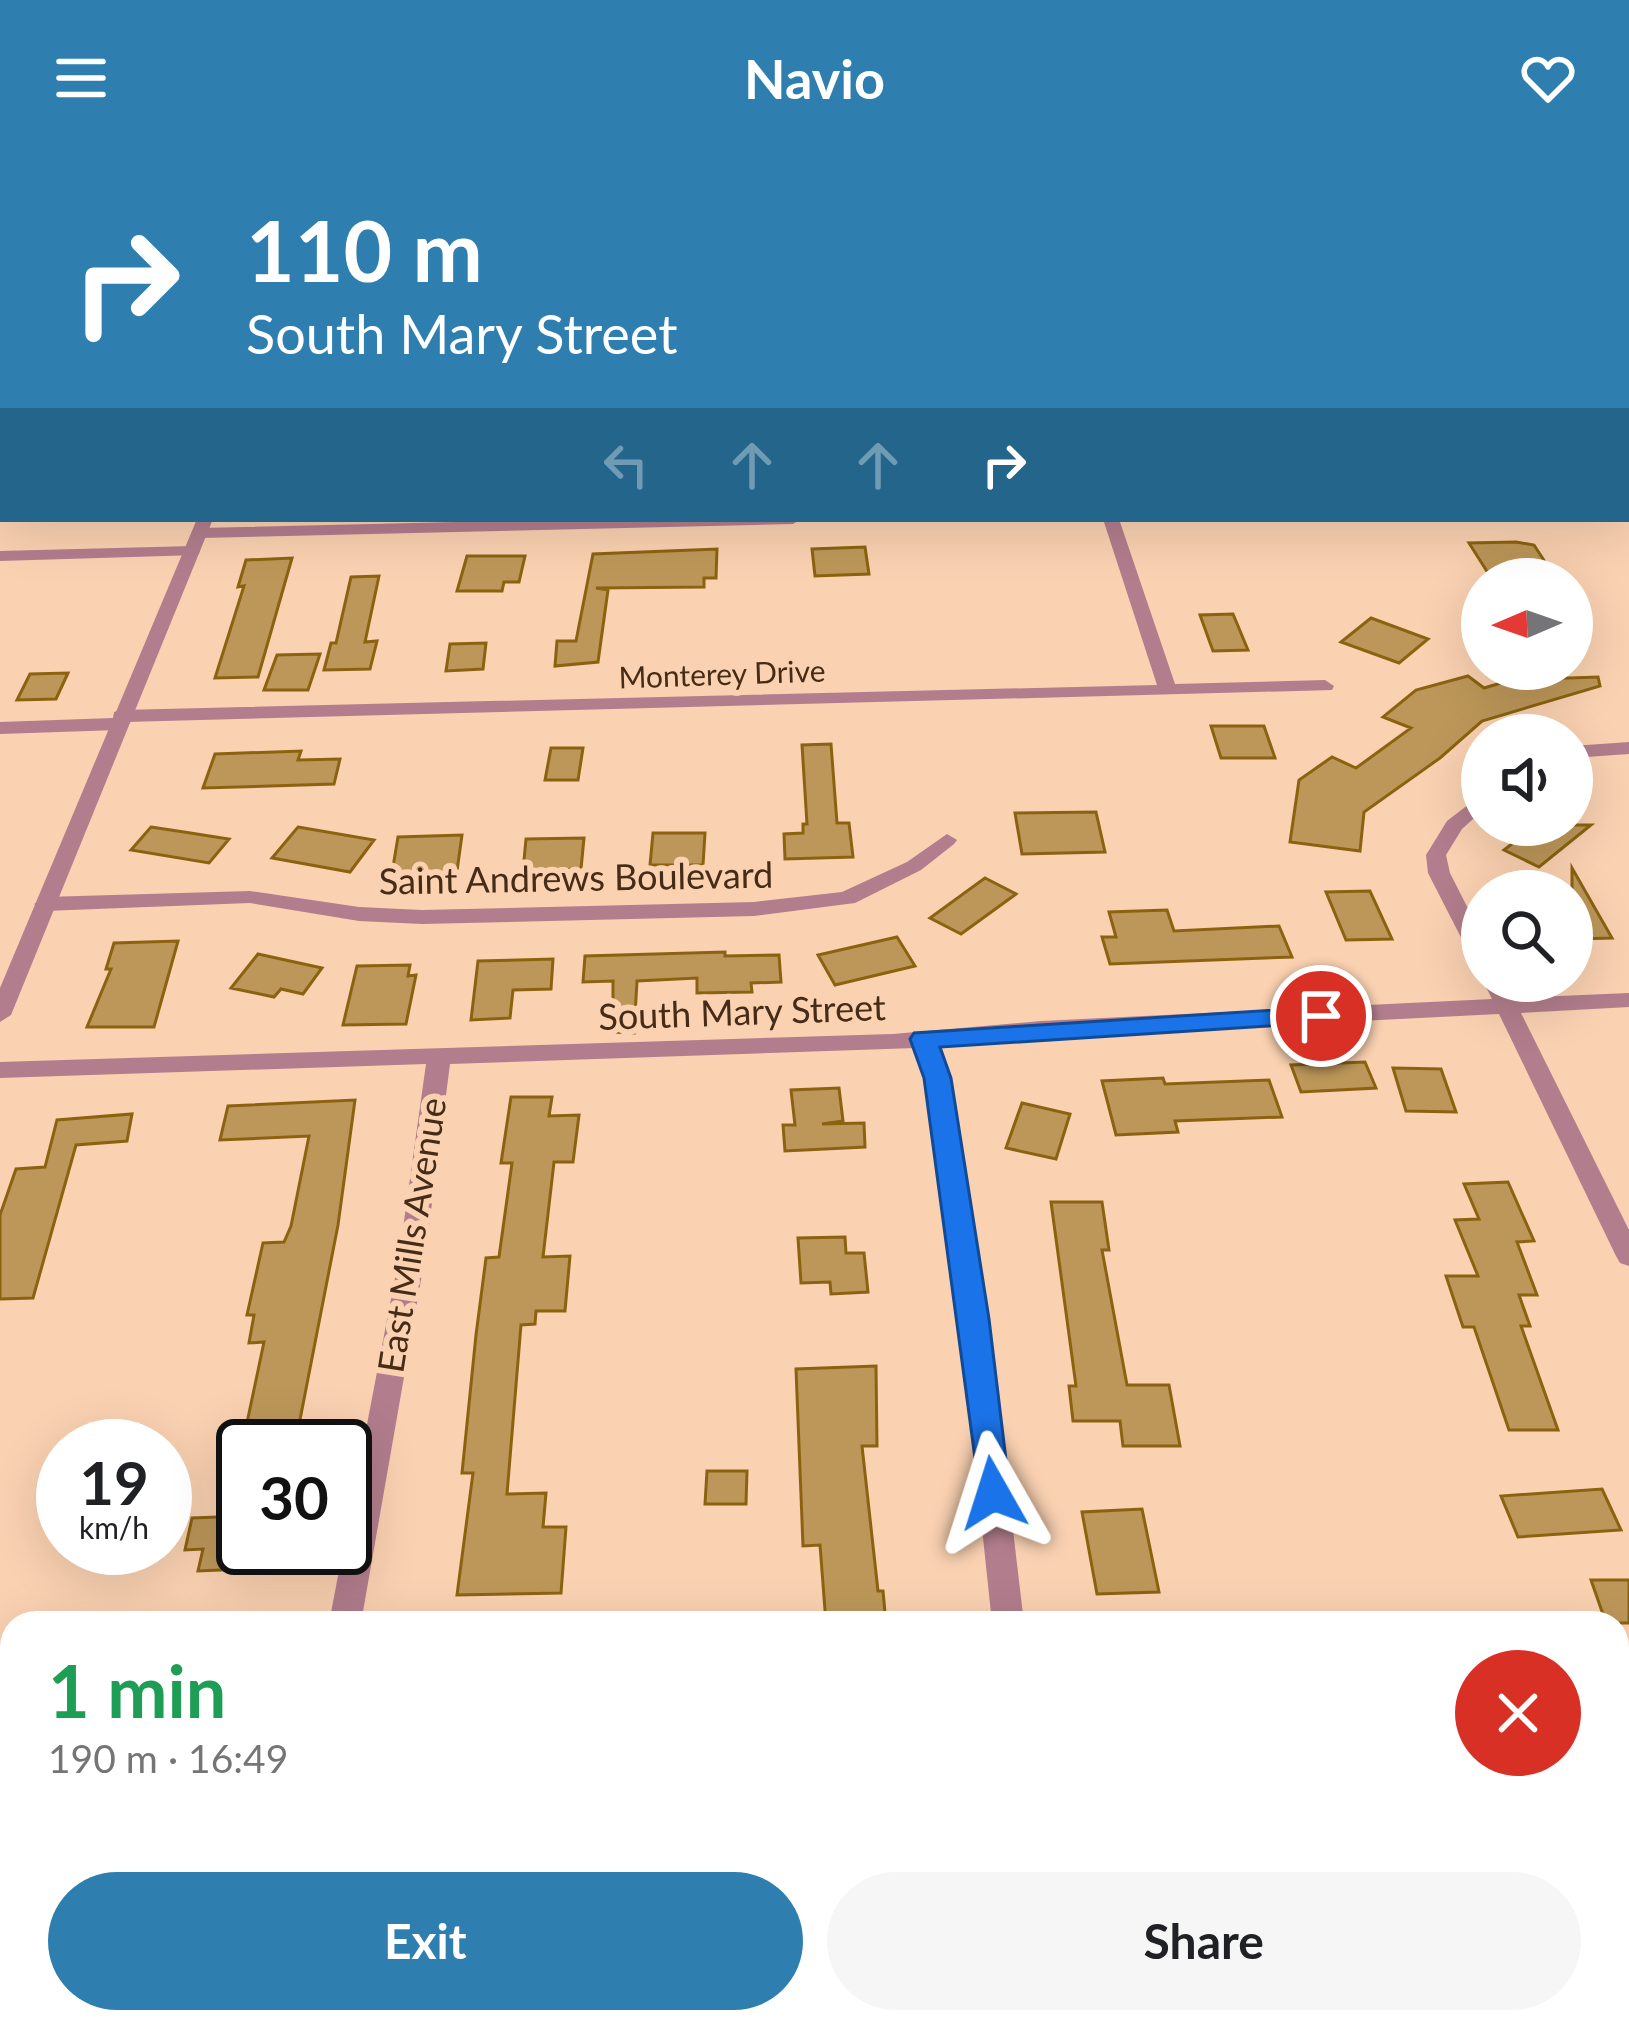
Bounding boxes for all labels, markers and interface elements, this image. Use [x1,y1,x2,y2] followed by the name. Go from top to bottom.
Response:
[48,45,114,111] icon: menu
[1515,45,1581,111] icon: heart
[744,46,885,111] text: Navio
[246,199,483,300] text: 110 m
[48,204,204,360] icon: right
[246,301,678,366] text: South Mary Street
[593,432,659,498] icon: left
[719,432,785,498] icon: ahead
[845,432,911,498] icon: ahead
[971,432,1037,498] icon: right
[1461,558,1593,690] north arrow
[1461,558,1593,1002] map controls
[618,651,826,695] street label: Monterey Drive
[1461,714,1593,846] button: sound
[378,852,774,902] street label: Saint Andrews Boulevard
[1461,870,1593,1002] button: search
[1270,965,1372,1067] pin
[1288,983,1354,1049] icon: arrive
[597,984,887,1038] street label: South Mary Street
[368,1094,454,1376] street label: East Mills Avenue
[216,1419,372,1575] speed limit sign: 30
[930,1430,1056,1556] position arrow
[79,1446,149,1518] text: 19
[79,1509,149,1545] text: km/h
[48,1647,226,1733] text: 1 min
[1455,1650,1581,1776] button: close
[48,1735,288,1781] text: 190 m · 16:49
[48,1872,803,2010] button: Exit
[827,1872,1581,2010] button: Share

